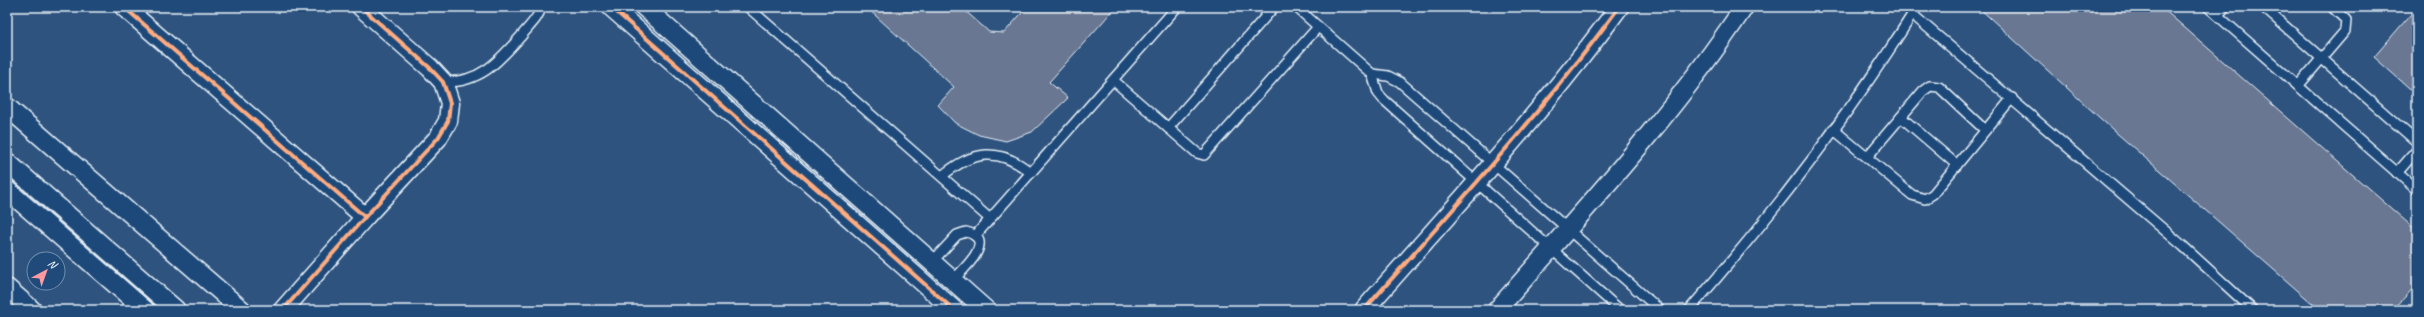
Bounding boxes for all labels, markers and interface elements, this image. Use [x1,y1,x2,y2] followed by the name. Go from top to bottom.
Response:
[26,251,66,291] north arrow
[45,256,61,272] text: N

